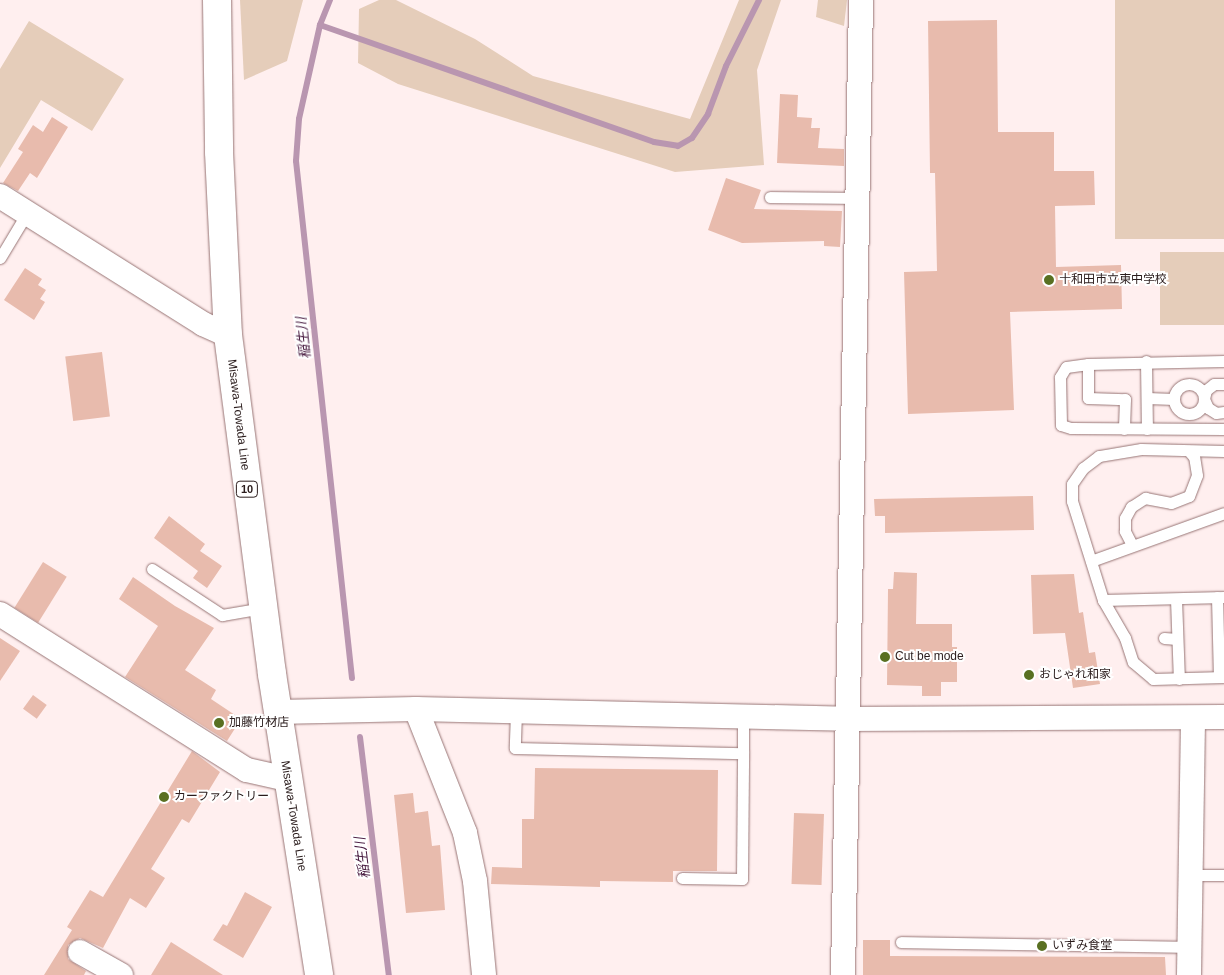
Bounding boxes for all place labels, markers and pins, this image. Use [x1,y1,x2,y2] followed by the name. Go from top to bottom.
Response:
[1059,273,1167,287] place label: 十和田市立東中学校
[1043,274,1055,286] marker: 十和田市立東中学校
[895,650,964,664] place label: Cut be mode
[879,651,891,663] marker: Cut be mode
[1039,668,1111,682] place label: おじゃれ和家
[1023,669,1035,681] marker: おじゃれ和家
[229,716,289,730] place label: 加藤竹材店
[213,717,225,729] marker: 加藤竹材店
[174,790,270,804] place label: カーファクトリー
[158,791,170,803] marker: カーファクトリー
[1052,939,1112,953] place label: いずみ食堂
[1036,940,1048,952] marker: いずみ食堂

